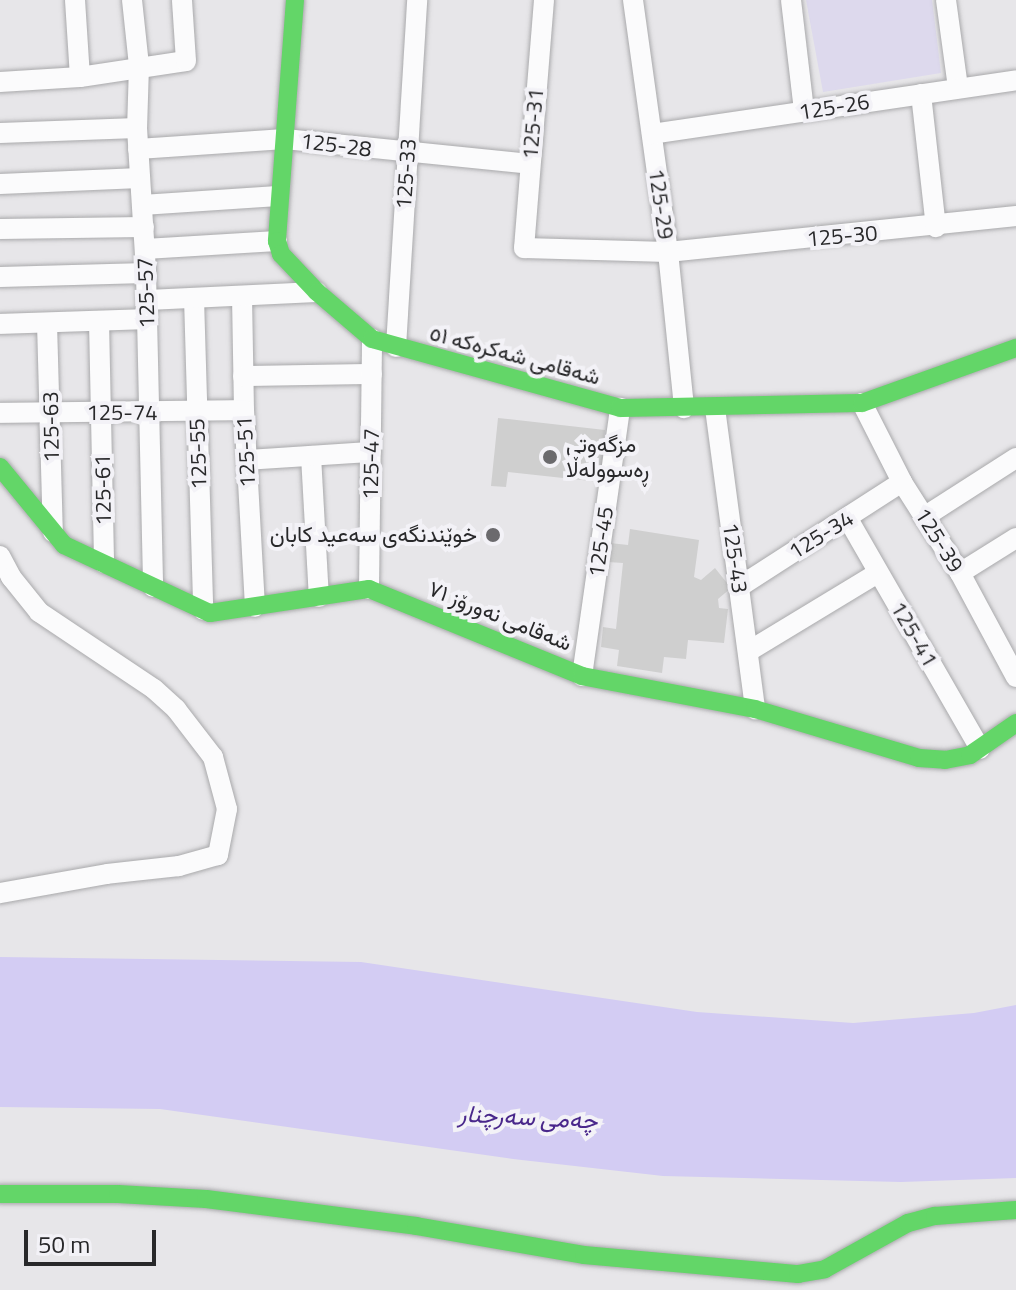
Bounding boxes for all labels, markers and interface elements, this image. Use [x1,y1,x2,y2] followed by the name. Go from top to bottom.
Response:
[517,87,549,161] street label: 125-31
[797,88,871,126] street label: 125-26
[299,128,373,162] street label: 125-28
[390,138,422,210] street label: 125-33
[643,167,679,241] street label: 125-29
[805,220,879,252] street label: 125-30
[132,257,160,329] street label: 125-57
[427,320,603,390] street label: شەقامی شەکرەکە ٥١
[37,391,65,463] street label: 125-63
[86,400,158,426] street label: 125-74
[231,416,261,488] street label: 125-51
[184,418,212,490] street label: 125-55
[357,428,385,500] street label: 125-47
[566,431,649,482] place label: مزگەوتی ڕەسوولەڵا
[541,448,559,466] marker: مزگەوتی ڕەسوولەڵا
[89,454,117,526] street label: 125-61
[909,503,969,577] street label: 125-39
[583,505,619,579] street label: 125-45
[784,505,858,565] street label: 125-34
[717,521,753,595] street label: 125-43
[270,522,477,548] place label: خوێندنگەی سەعید کابان
[484,526,502,544] marker: خوێندنگەی سەعید کابان
[424,575,576,657] street label: شەقامی نەورۆز ٧١
[885,597,943,671] street label: 125-41
[458,1099,598,1135] water label: چەمی سەرچنار
[28,1214,160,1264] scale bar
[38,1226,90,1262] text: 50 m

